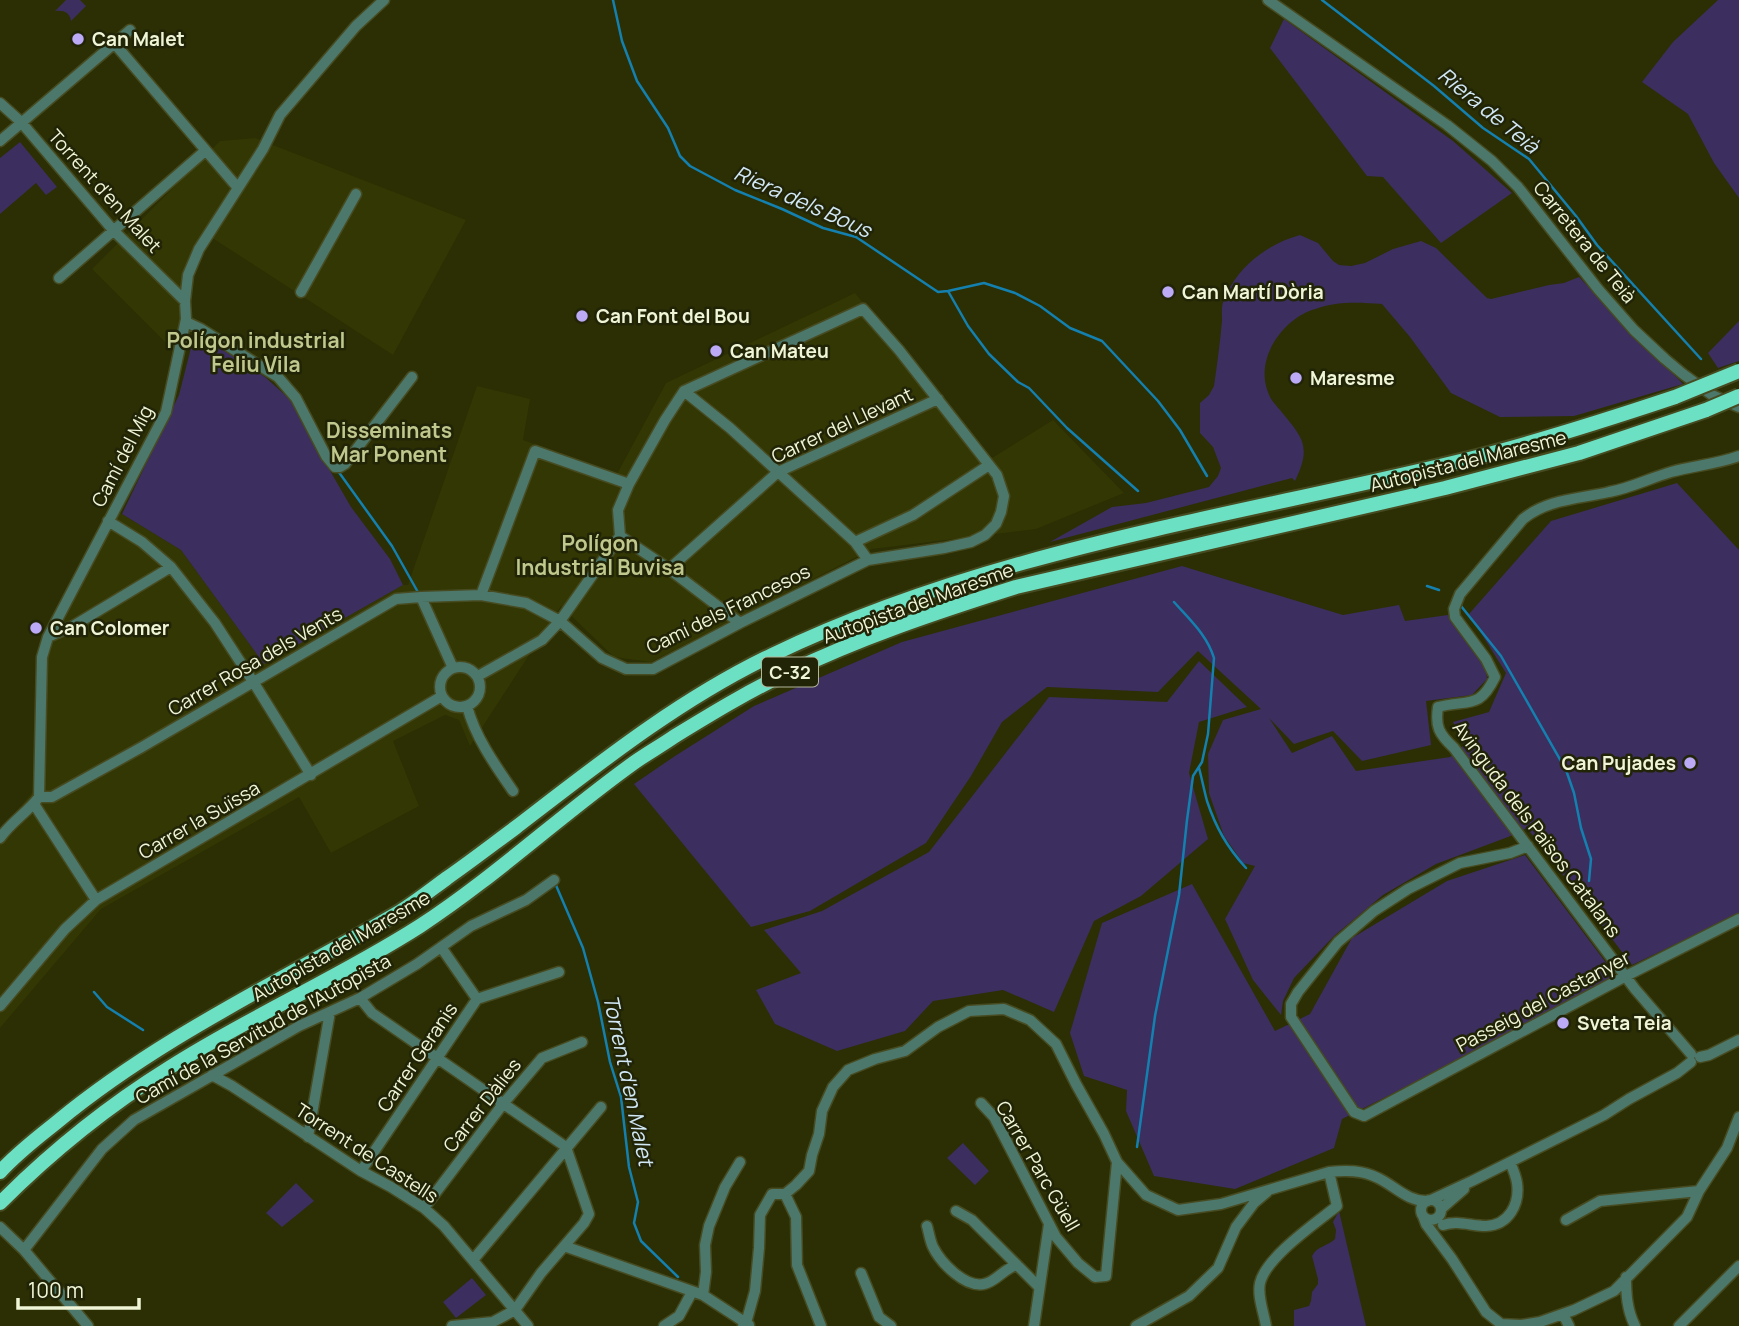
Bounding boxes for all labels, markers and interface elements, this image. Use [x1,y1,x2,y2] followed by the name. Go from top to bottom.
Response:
[92,26,185,52] place label: Can Malet
[70,31,86,47] marker: Can Malet
[1433,61,1546,160] water label: Riera de Teià
[43,124,167,258] street label: Torrent d'en Malet
[730,158,878,245] water label: Riera dels Bous
[1528,176,1642,308] street label: Carretera de Teià
[1182,279,1324,305] place label: Can Martí Dòria
[1160,284,1176,300] marker: Can Martí Dòria
[596,303,750,329] place label: Can Font del Bou
[574,308,590,324] marker: Can Font del Bou
[167,326,345,378] district label: Polígon industrial Feliu Vila
[730,338,829,364] place label: Can Mateu
[708,343,724,359] marker: Can Mateu
[1310,365,1395,391] place label: Maresme
[1288,370,1304,386] marker: Maresme
[767,381,917,469] street label: Carrer del Llevant
[85,401,159,511] street label: Camí del Mig
[326,416,452,468] district label: Disseminats Mar Ponent
[1367,424,1569,498] street label: Autopista del Maresme
[515,529,685,581] district label: Polígon Industrial Buvisa
[819,556,1017,650] street label: Autopista del Maresme
[642,558,814,660] street label: Camí dels Francesos
[163,600,347,722] street label: Carrer Rosa dels Vents
[50,615,170,641] place label: Can Colomer
[28,620,44,636] marker: Can Colomer
[762,658,818,686] road number: C-32
[1447,715,1627,943] street label: Avinguda dels Països Catalans
[1561,750,1676,776] place label: Can Pujades
[1682,755,1698,771] marker: Can Pujades
[134,775,264,865] street label: Carrer la Suïssa
[247,884,435,1008] street label: Autopista del Maresme
[1451,944,1635,1058] street label: Passeig del Castanyer
[130,948,396,1110] street label: Camí de la Servitud de l'Autopista
[597,992,661,1171] water label: Torrent d'en Malet
[371,997,463,1117] street label: Carrer Geranis
[1577,1010,1672,1036] place label: Sveta Teia
[1555,1015,1571,1031] marker: Sveta Teia
[437,1053,527,1157] street label: Carrer Dàlies
[990,1096,1086,1236] street label: Carrer Parc Güell
[290,1097,444,1209] street label: Torrent de Castells
[18,1266,138,1310] scale bar
[28,1276,84,1304] text: 100 m

